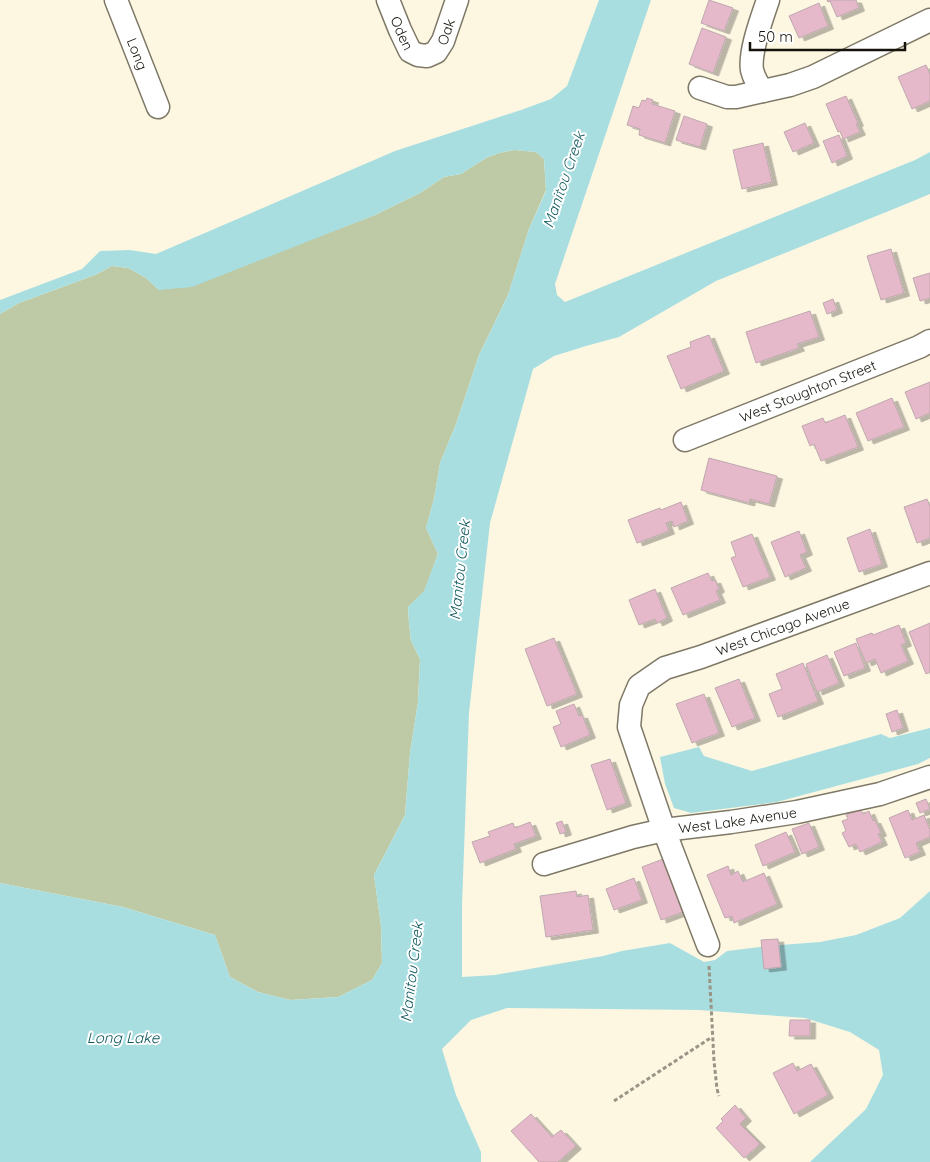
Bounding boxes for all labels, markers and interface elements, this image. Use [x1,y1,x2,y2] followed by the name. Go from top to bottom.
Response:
[386,14,417,53] street label: Oden
[433,16,459,48] street label: Oak
[750,20,905,52] scale bar
[758,27,793,46] text: 50 m
[123,35,152,73] street label: Long
[538,127,589,230] water label: Manitou Creek
[737,356,879,426] street label: West Stoughton Street
[445,517,474,621] water label: Manitou Creek
[714,594,852,660] street label: West Chicago Avenue
[677,803,798,837] street label: West Lake Avenue
[396,919,427,1023] water label: Manitou Creek
[87,1028,160,1047] water label: Long Lake

